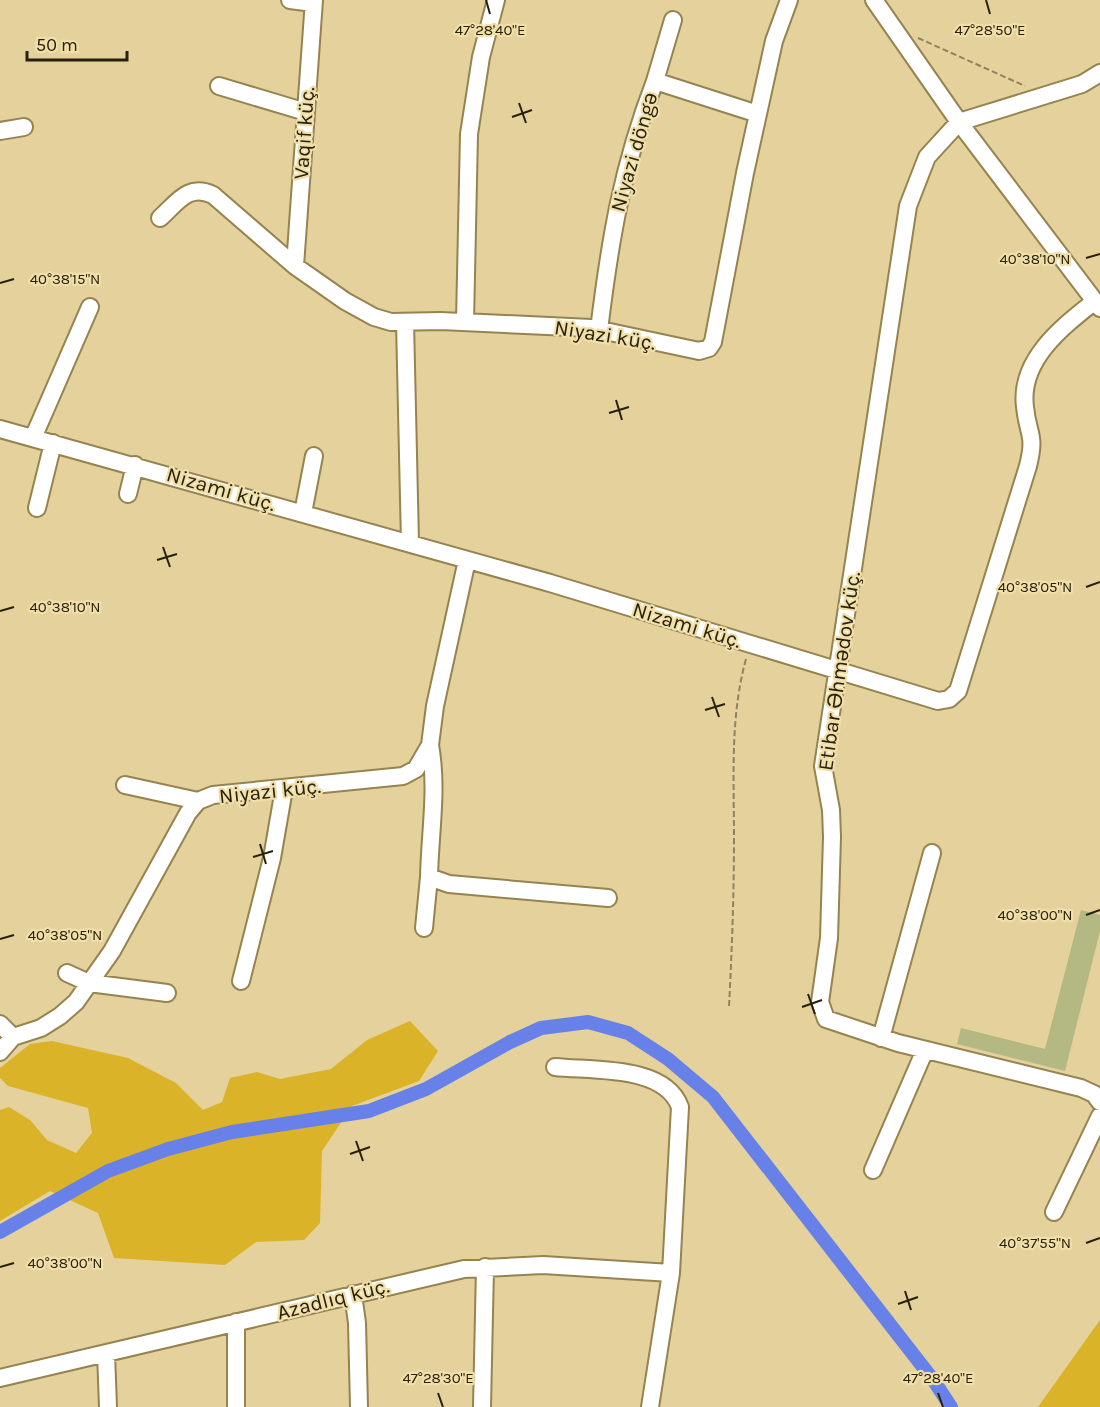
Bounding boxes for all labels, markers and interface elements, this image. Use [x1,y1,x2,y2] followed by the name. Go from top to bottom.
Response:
[455,21,525,39] text: 47°28'40"E
[955,21,1025,39] text: 47°28'50"E
[27,24,128,62] scale bar
[36,34,78,56] text: 50 m
[289,86,319,180] street label: Vaqif küç.
[605,89,663,215] street label: Niyazi döngə
[999,250,1071,268] text: 40°38'10"N
[30,270,100,288] text: 40°38'15"N
[553,315,658,355] street label: Niyazi küç.
[164,462,278,516] street label: Nizami küç.
[813,570,865,772] street label: Etibar Əhmədov küç.
[998,578,1072,596] text: 40°38'05"N
[630,597,744,653] street label: Nizami küç.
[29,598,101,616] text: 40°38'10"N
[218,774,322,808] street label: Niyazi küç.
[997,906,1073,924] text: 40°38'00"N
[28,926,102,944] text: 40°38'05"N
[999,1234,1071,1252] text: 40°37'55"N
[27,1254,103,1272] text: 40°38'00"N
[275,1273,392,1325] street label: Azadlıq küç.
[402,1369,474,1387] text: 47°28'30"E
[903,1369,973,1387] text: 47°28'40"E

